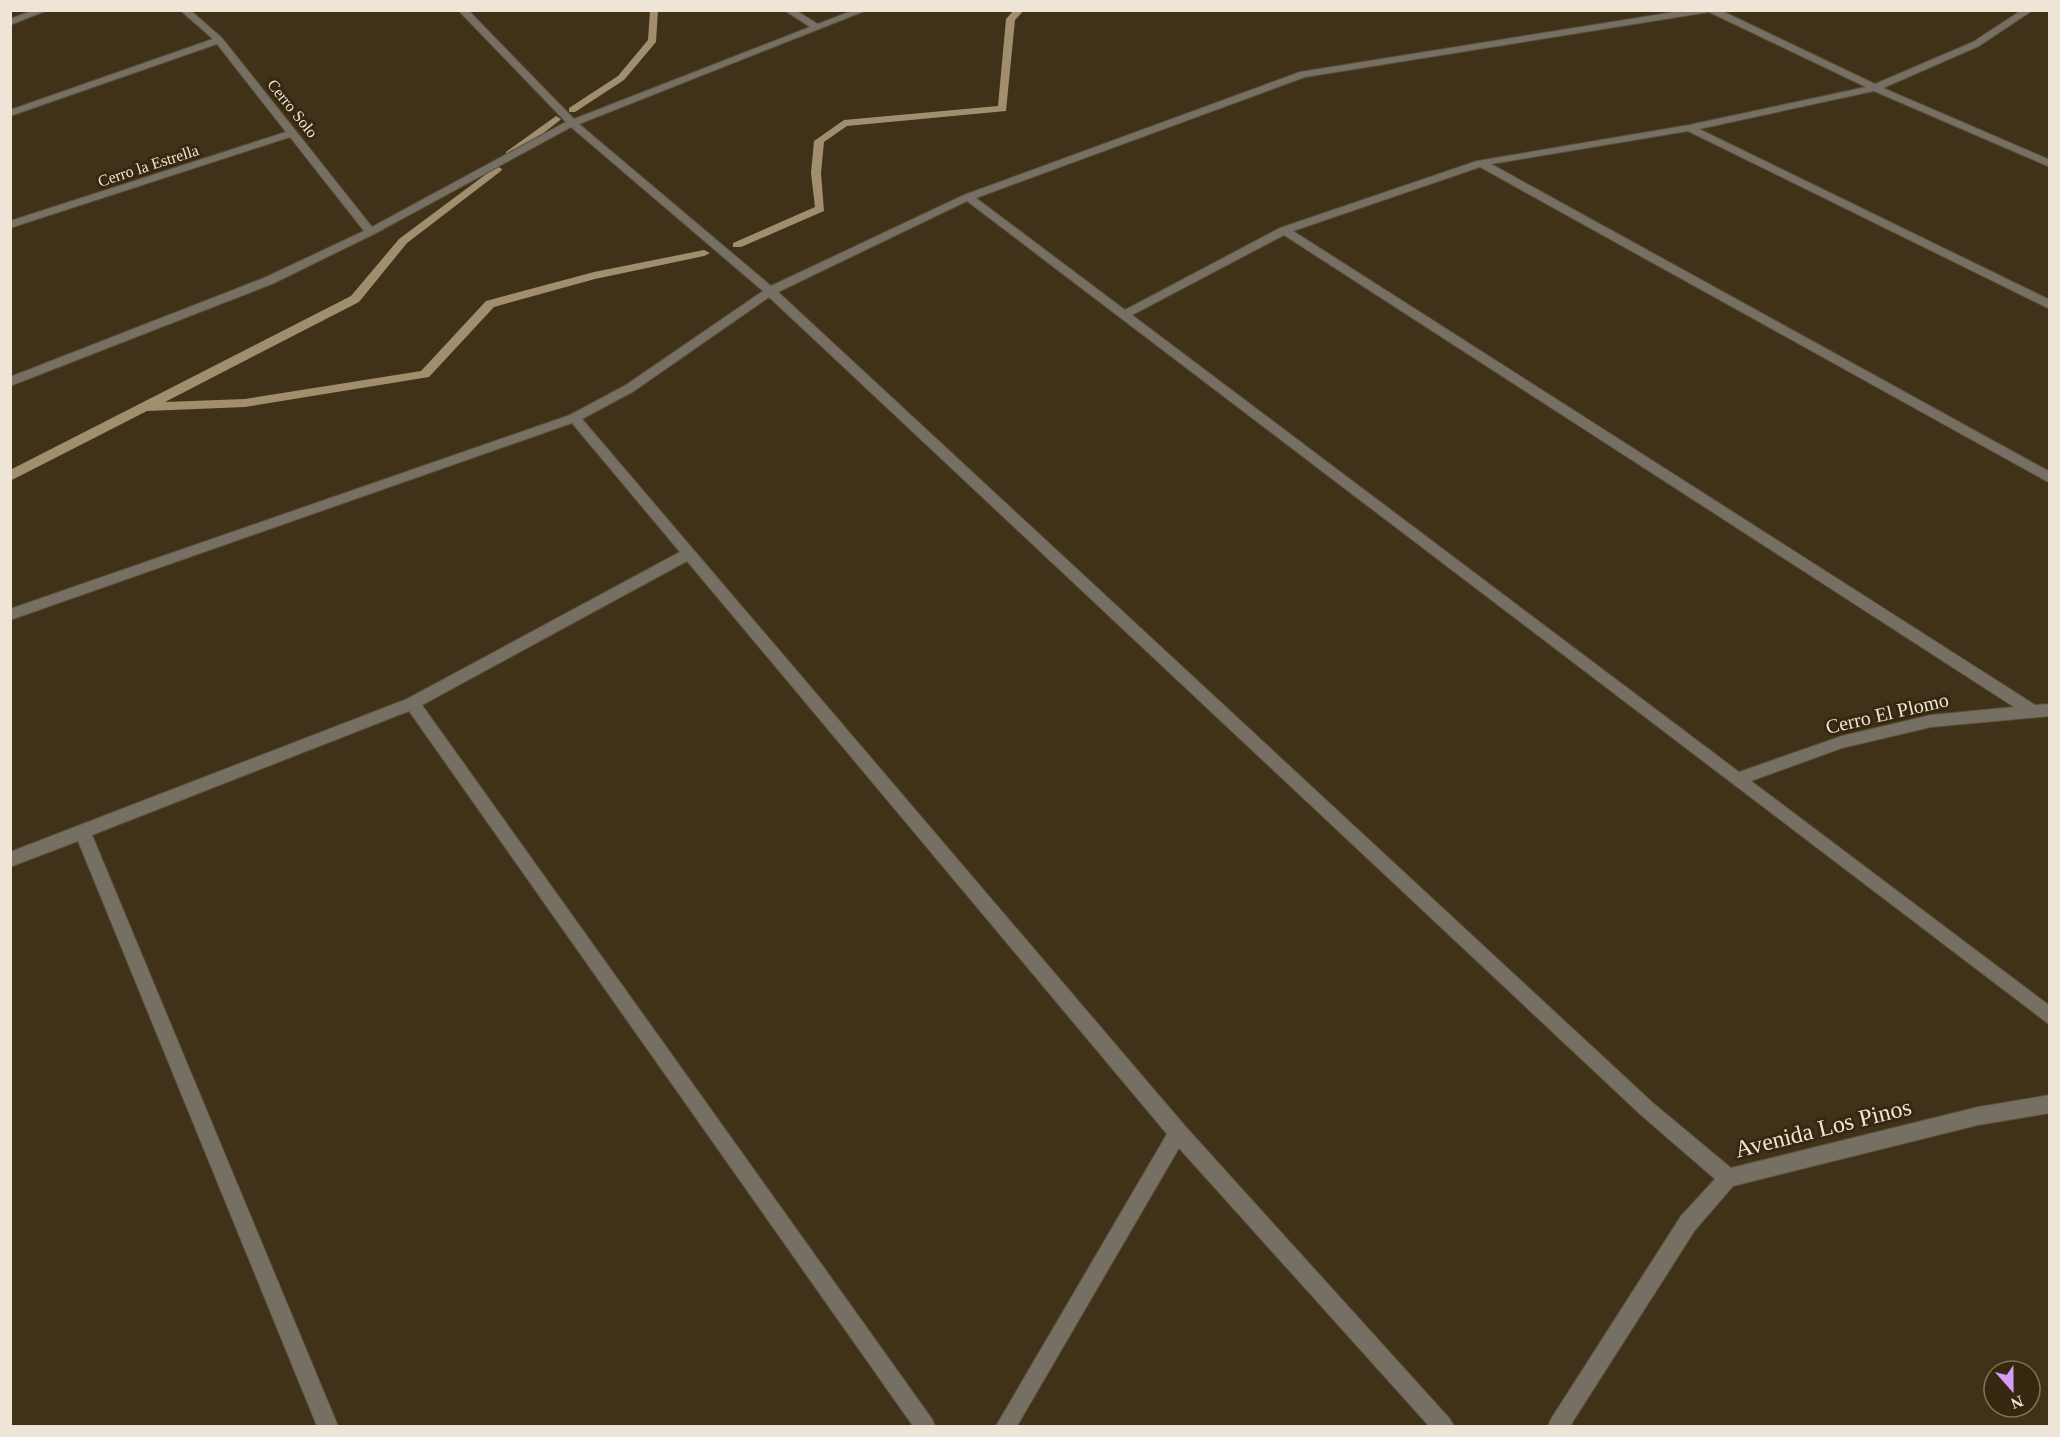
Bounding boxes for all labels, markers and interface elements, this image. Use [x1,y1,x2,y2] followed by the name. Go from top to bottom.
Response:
[264,76,321,141] street label: Cerro Solo
[96,141,201,190] street label: Cerro la Estrella
[1823,688,1951,738] street label: Cerro El Plomo
[1732,1094,1914,1162] street label: Avenida Los Pinos
[1982,1359,2042,1419] north arrow
[2008,1393,2026,1413] text: N

